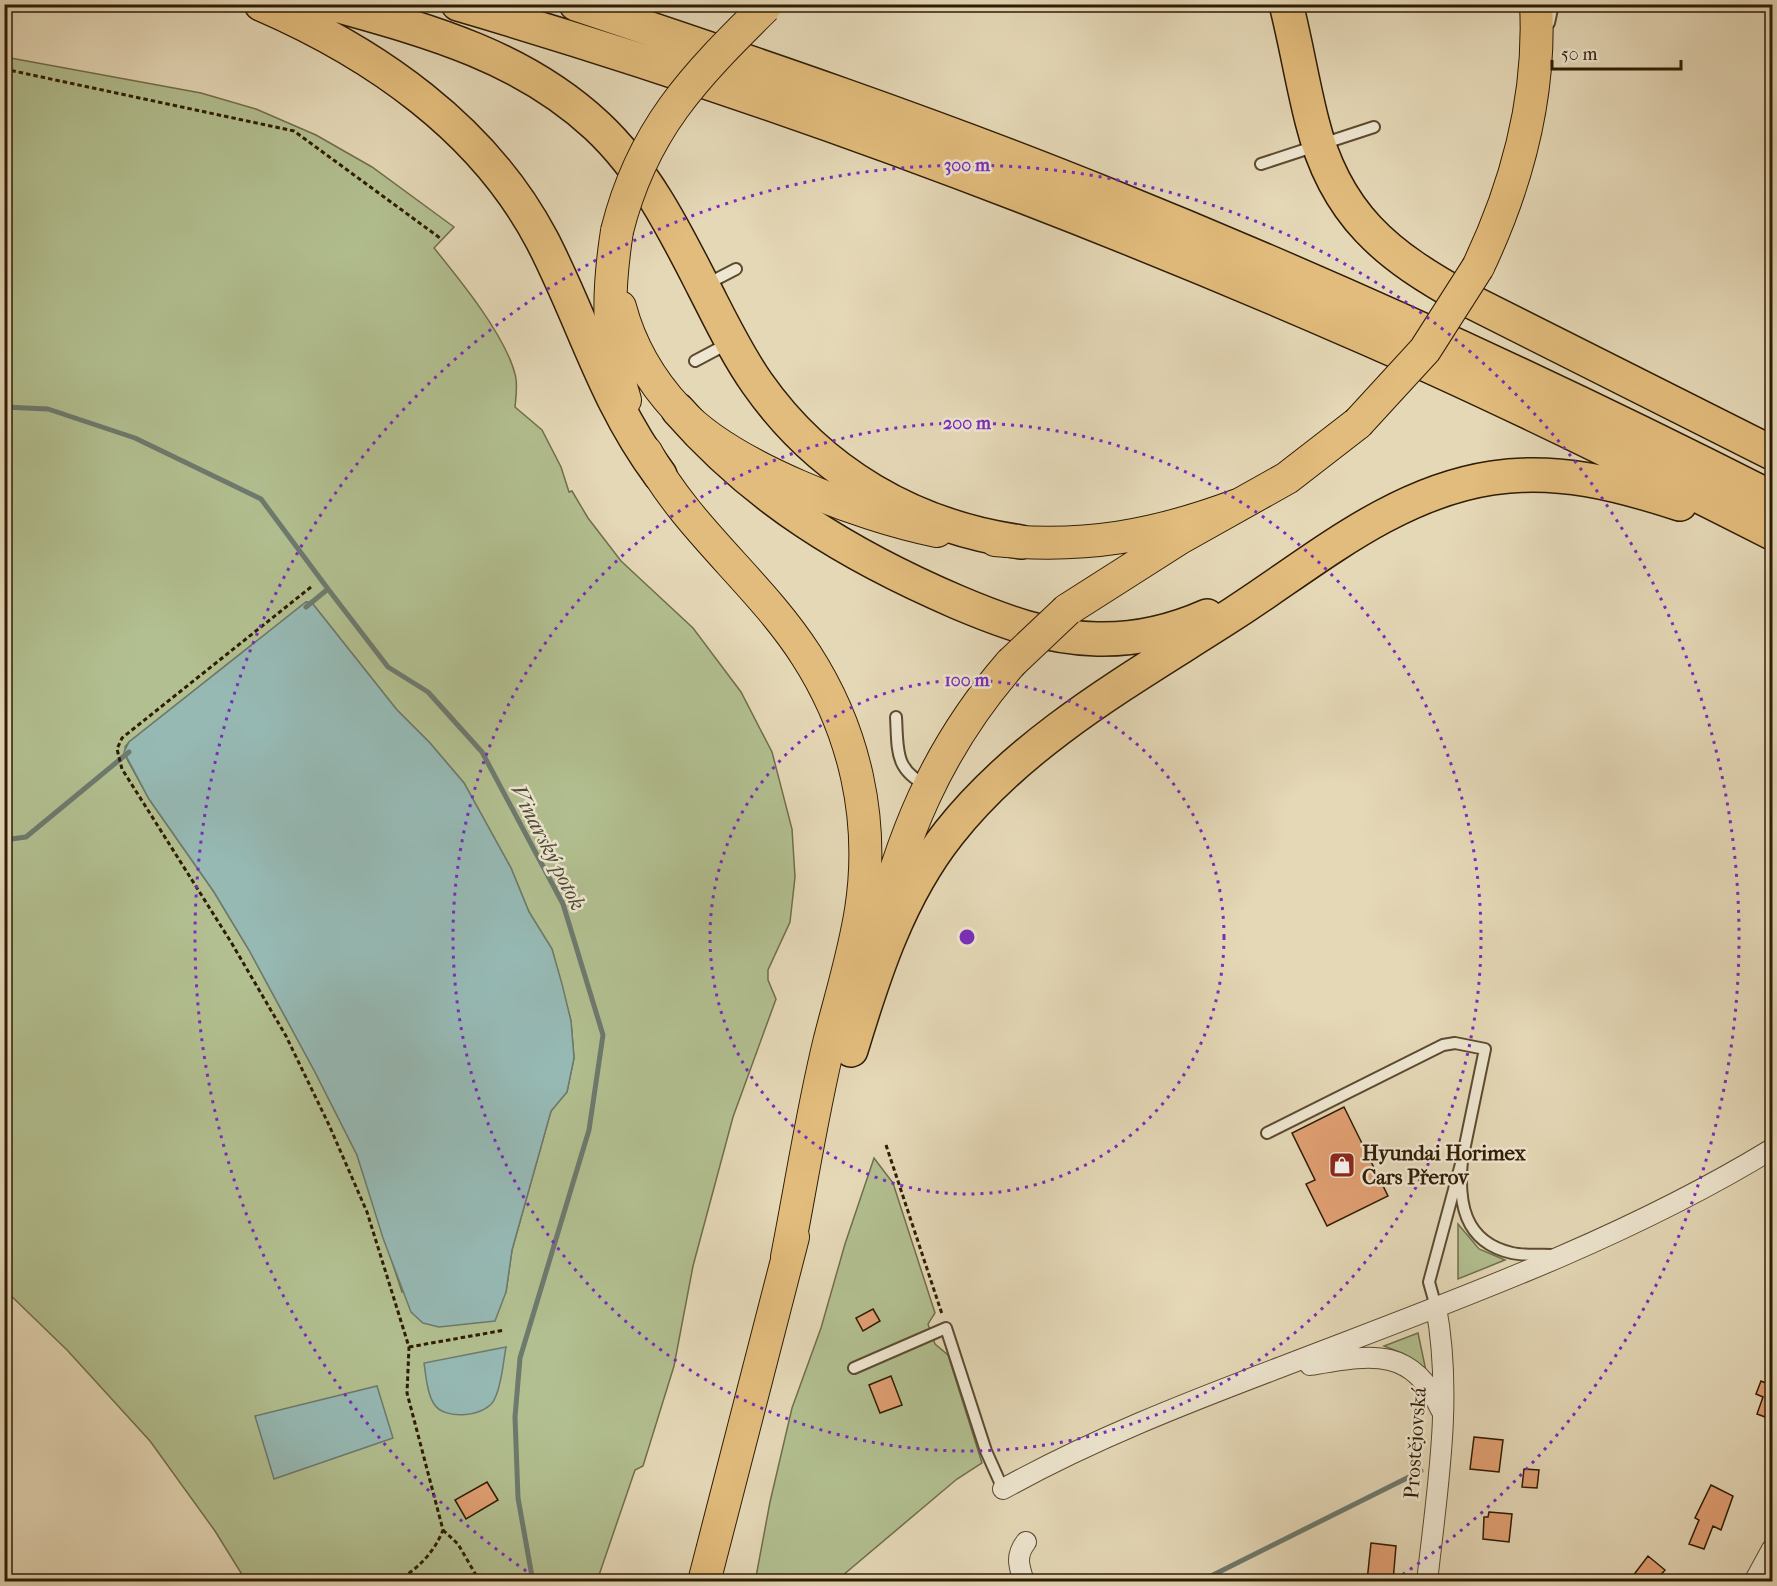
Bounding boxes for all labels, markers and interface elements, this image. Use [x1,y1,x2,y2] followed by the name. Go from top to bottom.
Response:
[1552,33,1681,71] scale bar
[1561,44,1598,65] text: 50 m
[944,155,991,176] text: 300 m
[943,413,992,434] text: 200 m
[944,670,991,691] text: 100 m
[505,780,591,915] water label: Vinarský potok
[957,927,977,947] centre of rings
[1362,1141,1527,1189] place label: Hyundai Horimex Cars Přerov
[1327,1150,1357,1180] shop icon: Hyundai Horimex Cars Přerov
[1399,1386,1431,1500] street label: Prostějovská

